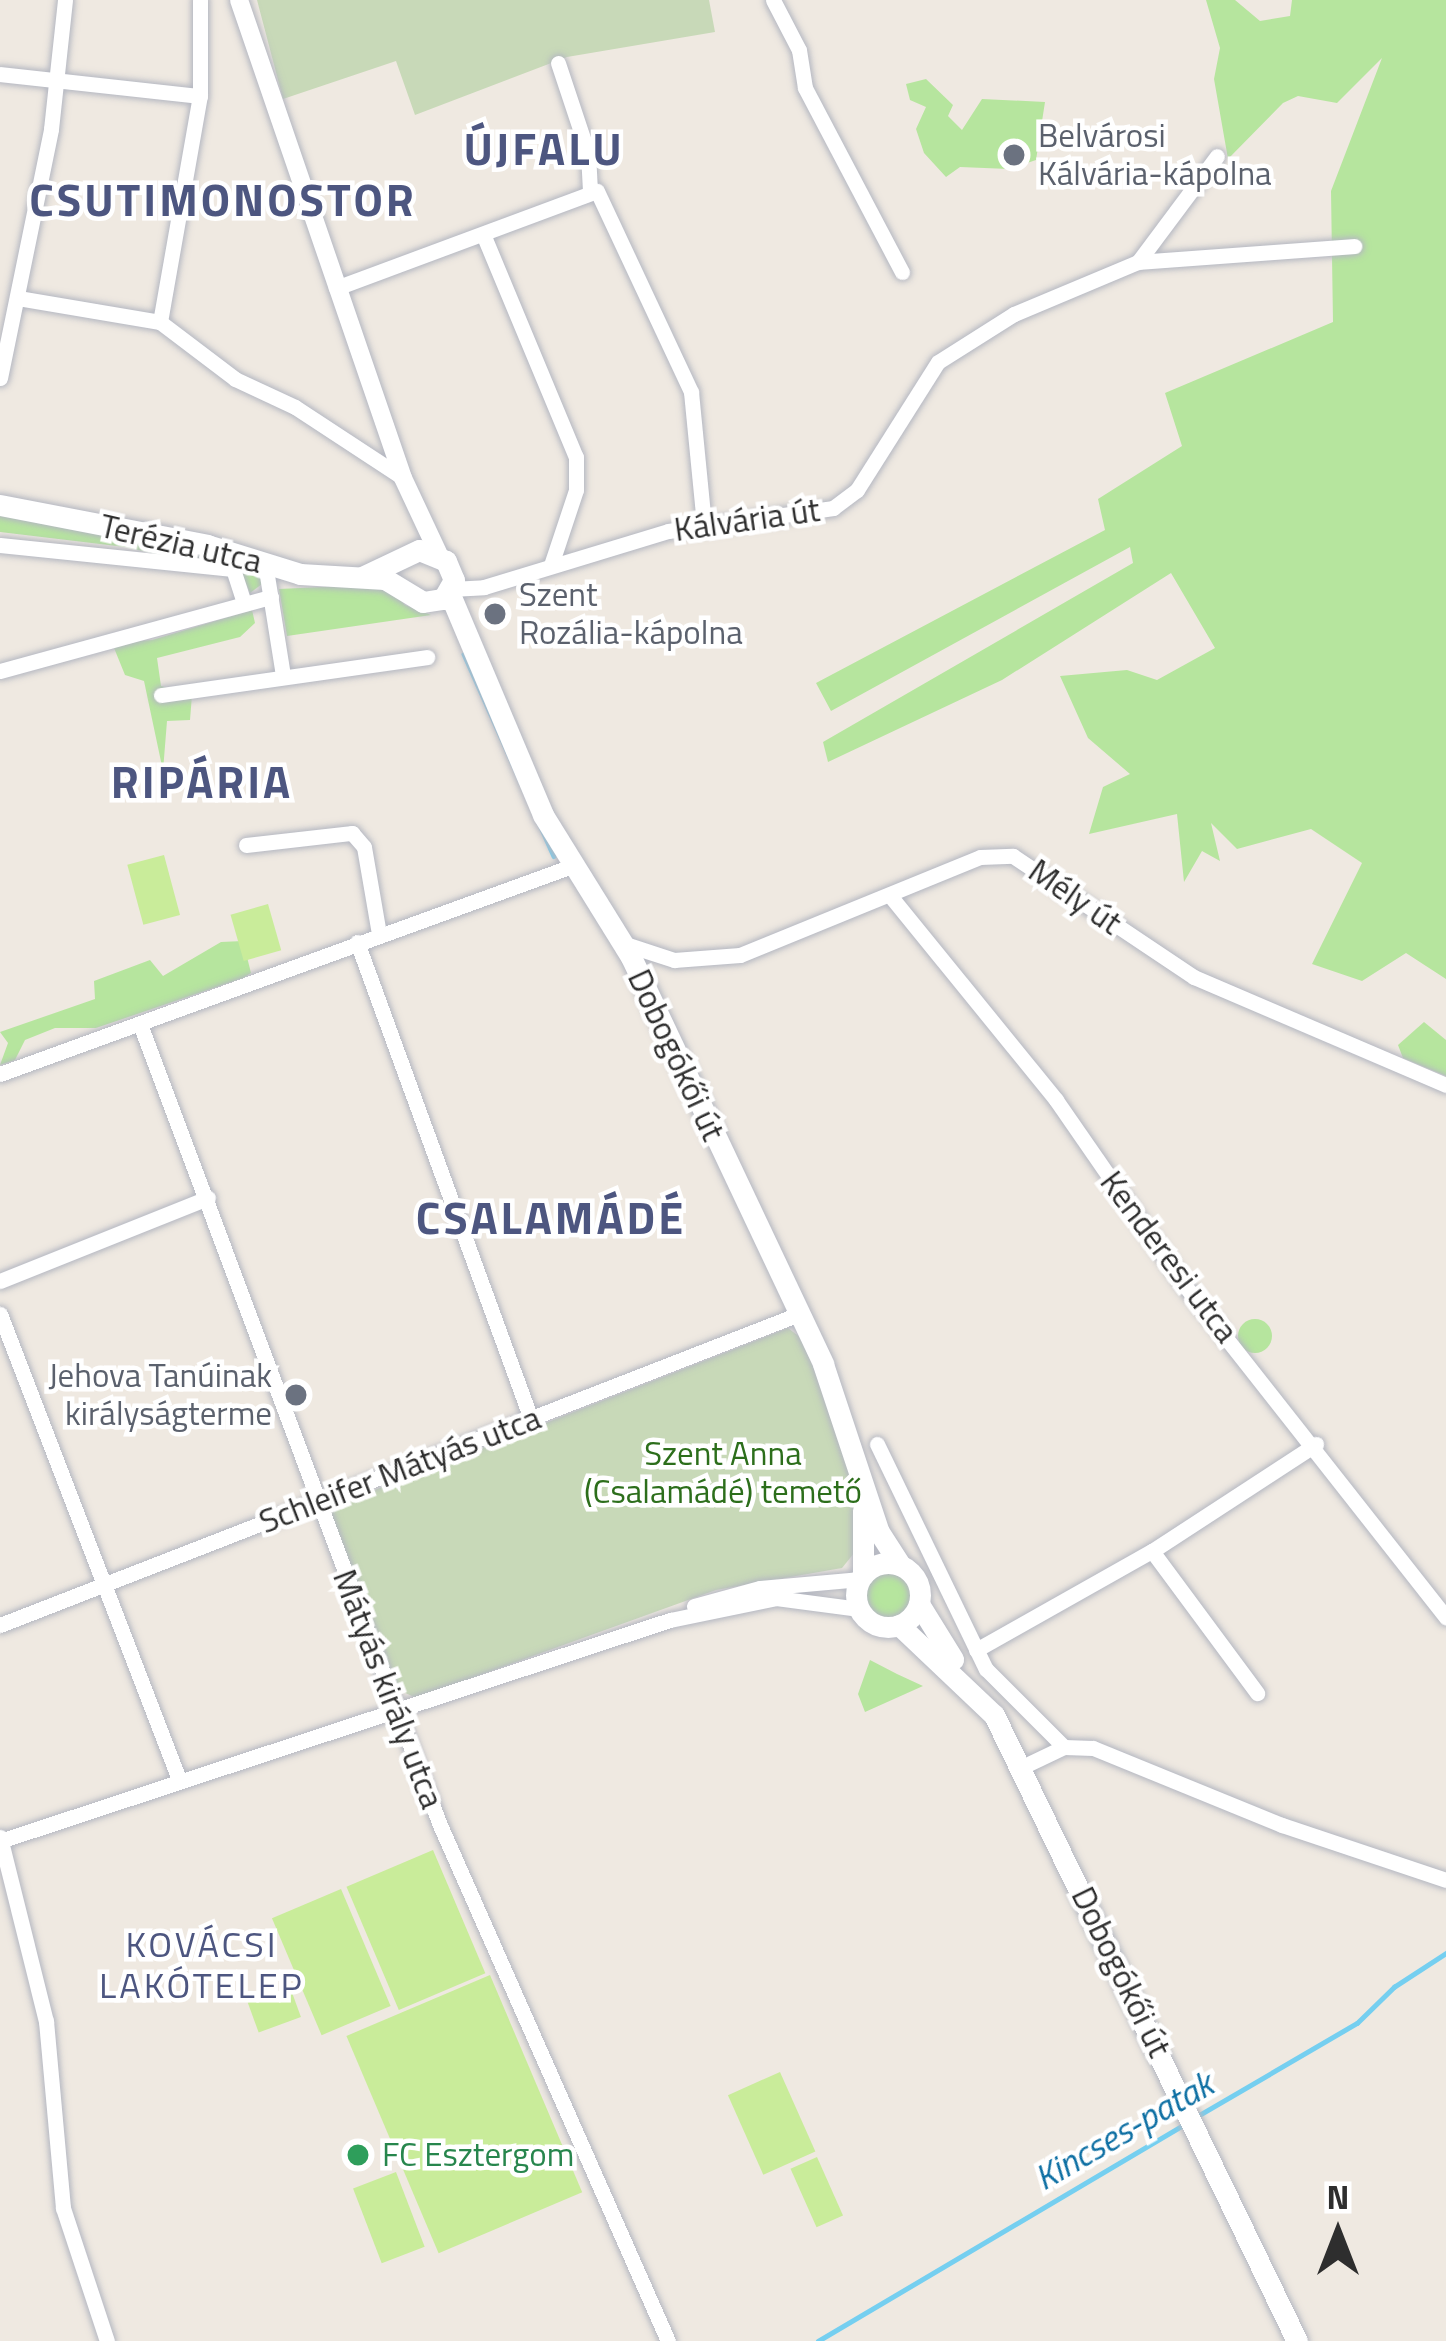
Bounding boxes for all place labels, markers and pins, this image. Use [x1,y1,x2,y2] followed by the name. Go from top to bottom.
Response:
[1038,116,1272,194] place label: Belvárosi Kálvária-kápolna
[1001,142,1027,168] marker: Belvárosi Kálvária-kápolna
[519,575,743,653] place label: Szent Rozália-kápolna
[482,601,508,627] marker: Szent Rozália-kápolna
[48,1356,272,1434] place label: Jehova Tanúinak királyságterme
[283,1382,309,1408] marker: Jehova Tanúinak királyságterme
[382,2135,574,2175] place label: FC Esztergom
[345,2142,371,2168] marker: FC Esztergom

